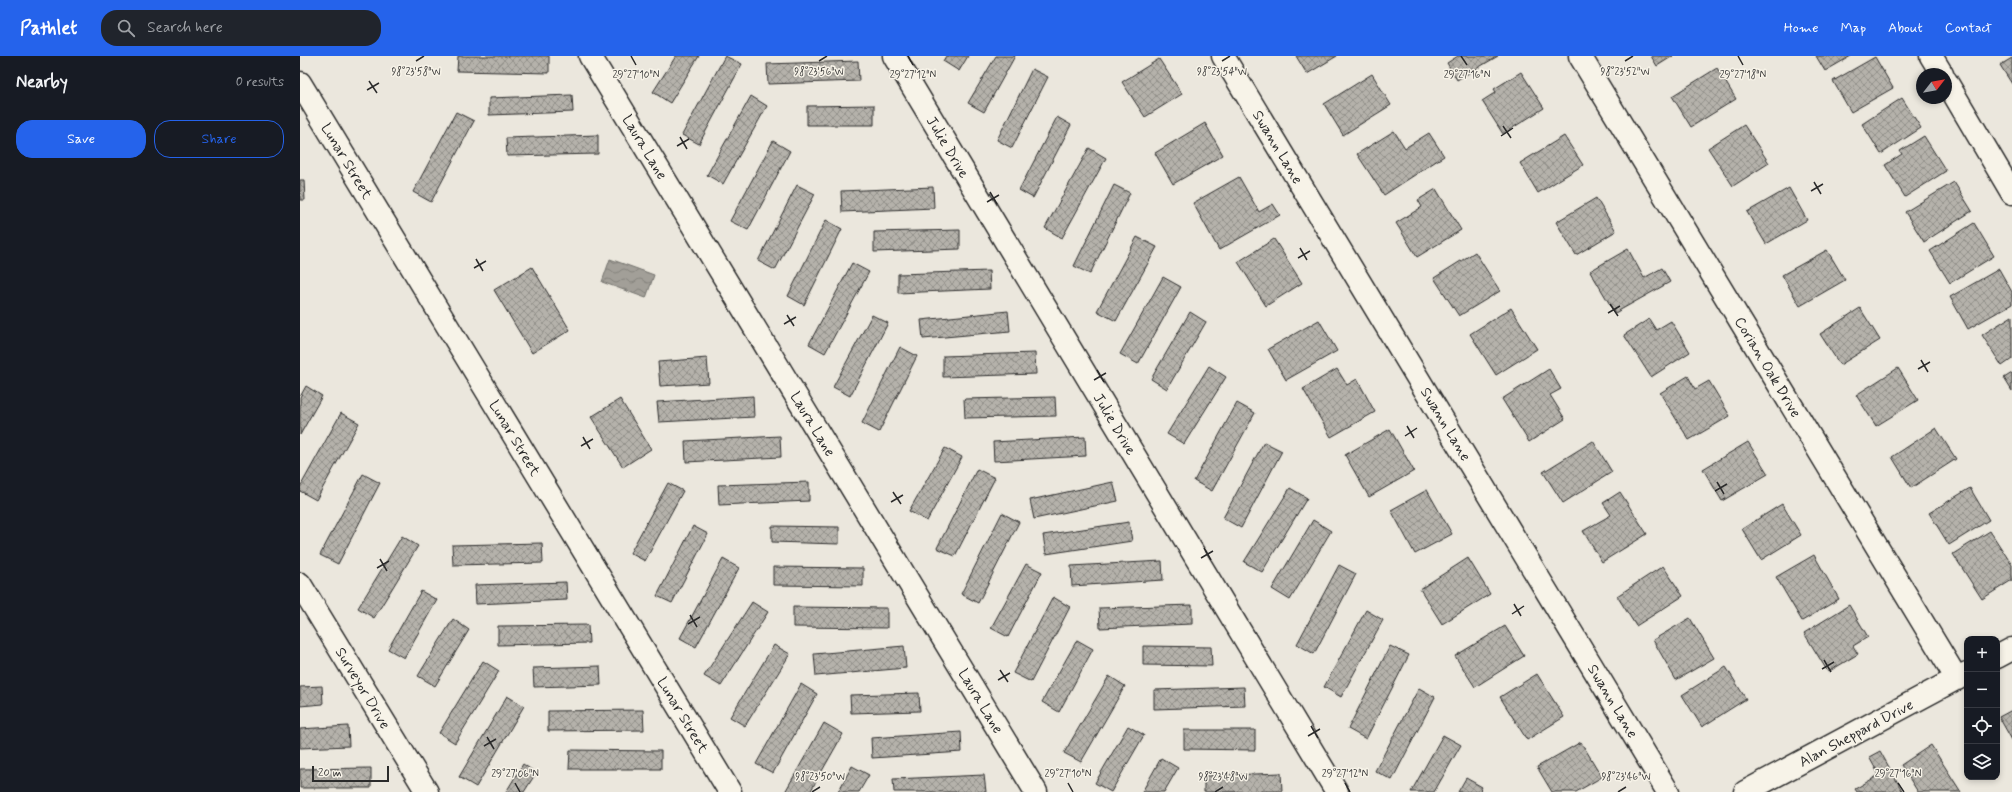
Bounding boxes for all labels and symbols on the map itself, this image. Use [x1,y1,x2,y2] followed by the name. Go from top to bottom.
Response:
[391,65,441,79] text: 98°23'58"W
[794,65,844,79] text: 98°23'56"W
[1197,65,1247,79] text: 98°23'54"W
[1600,65,1650,79] text: 98°23'52"W
[613,68,660,82] text: 29°27'10"N
[890,68,937,82] text: 29°27'12"N
[1444,68,1491,82] text: 29°27'16"N
[1720,68,1767,82] text: 29°27'18"N
[1916,68,1952,104] north arrow
[1247,107,1307,188] street label: Swann Lane
[617,111,671,184] street label: Laura Lane
[921,113,973,182] street label: Julie Drive
[316,120,377,203] street label: Lunar Street
[1729,313,1805,422] street label: Corian Oak Drive
[1415,384,1475,465] street label: Swann Lane
[785,388,839,461] street label: Laura Lane
[1088,390,1140,459] street label: Julie Drive
[484,397,545,480] street label: Lunar Street
[330,644,395,733] street label: Surveyor Drive
[1582,661,1642,742] street label: Swann Lane
[953,665,1007,738] street label: Laura Lane
[652,674,713,757] street label: Lunar Street
[1796,695,1918,773] street label: Alan Sheppard Drive
[312,764,389,783] scale bar
[491,767,539,781] text: 29°27'06"N
[1045,767,1092,781] text: 29°27'10"N
[1322,767,1369,781] text: 29°27'12"N
[1875,767,1922,781] text: 29°27'16"N
[795,770,845,784] text: 98°23'50"W
[1198,770,1248,784] text: 98°23'48"W
[1601,770,1651,784] text: 98°23'46"W

